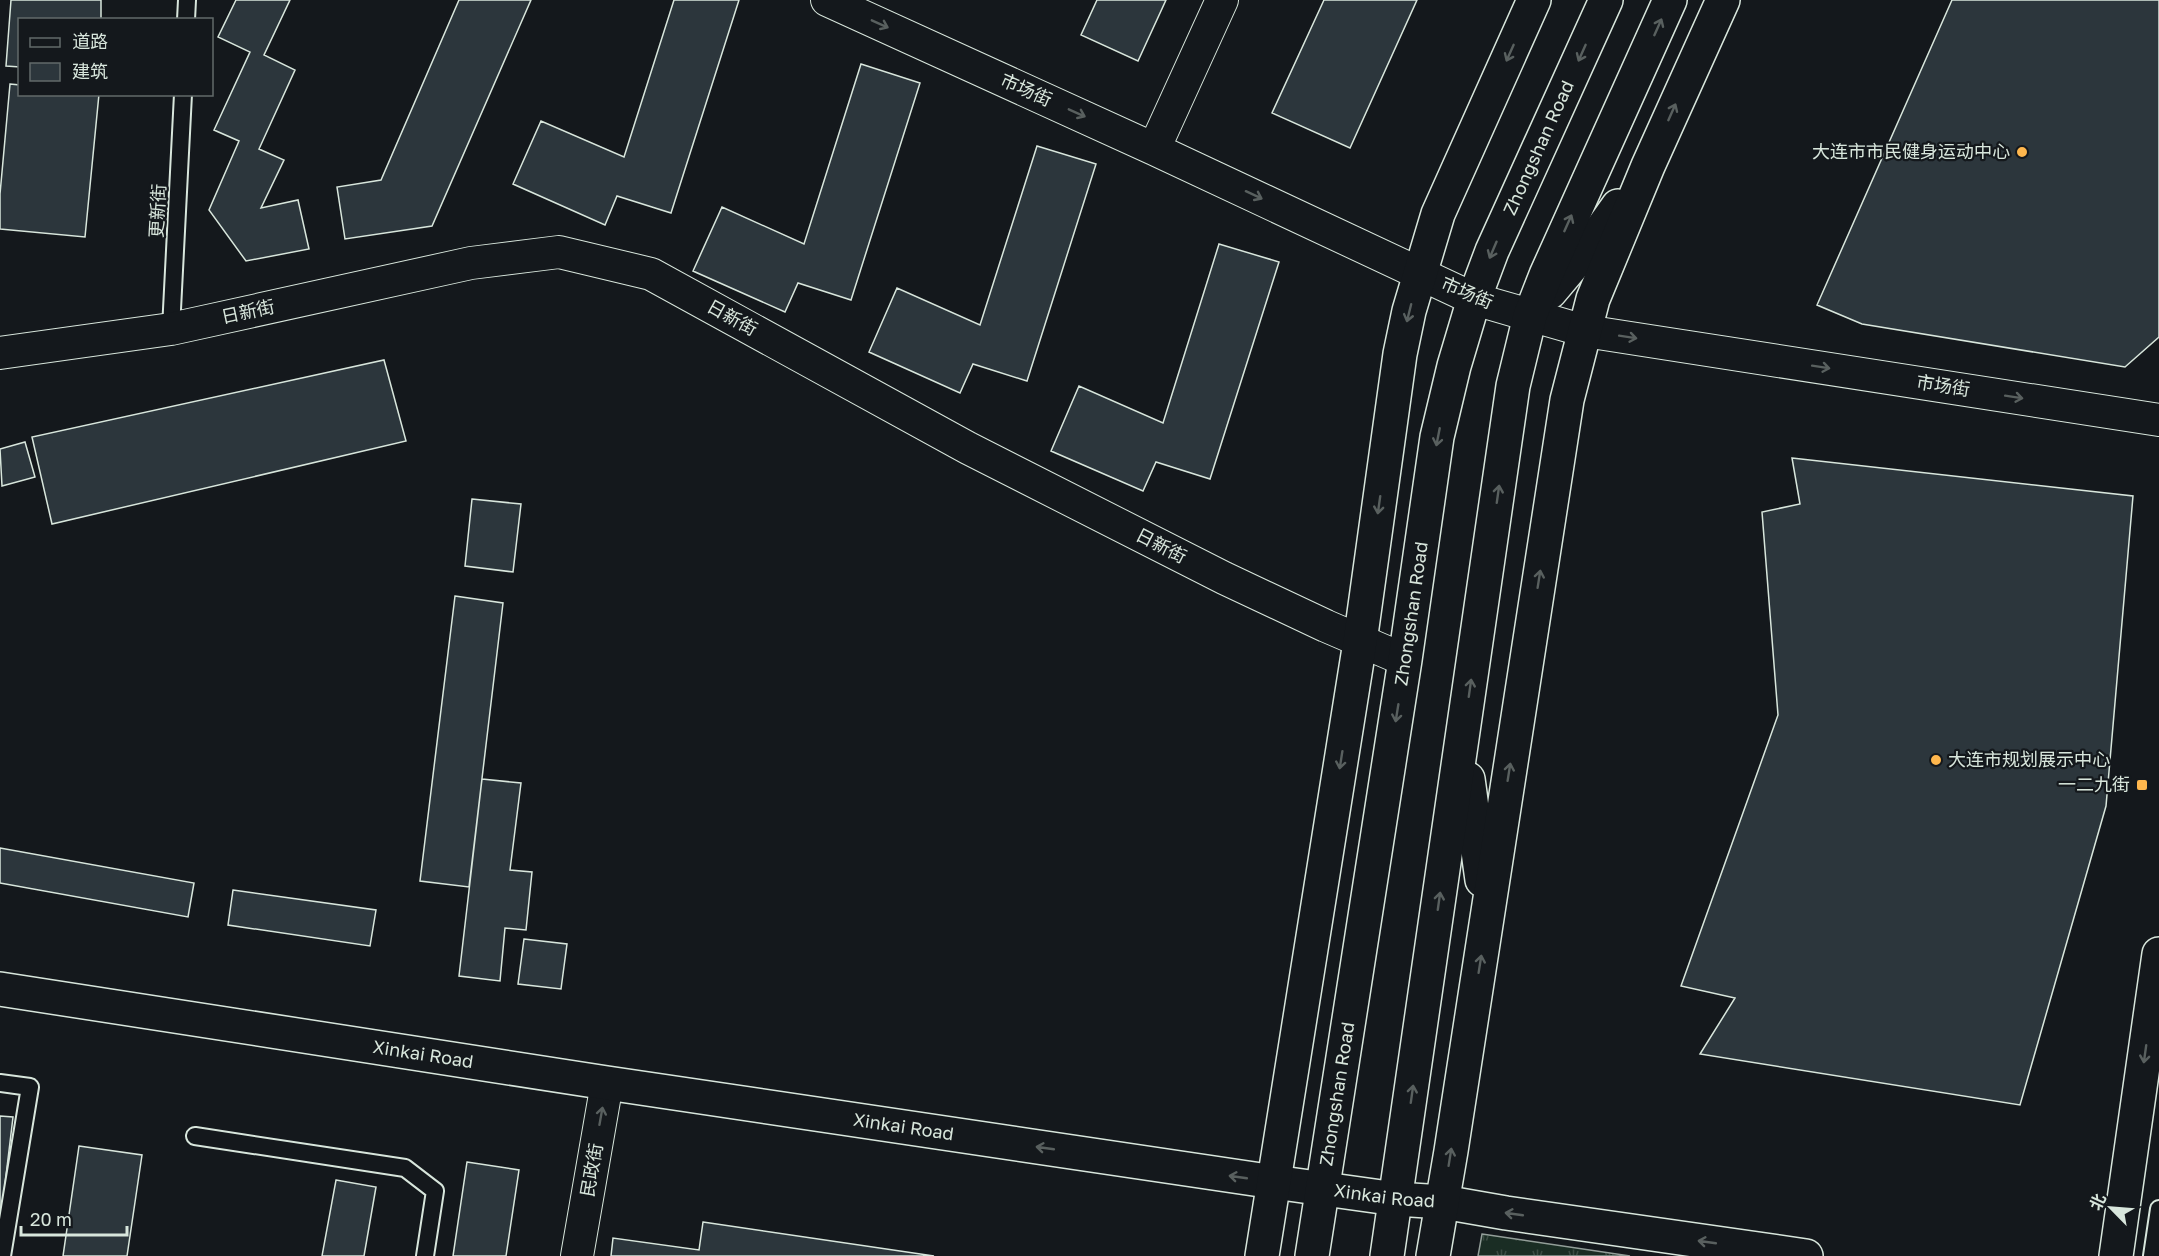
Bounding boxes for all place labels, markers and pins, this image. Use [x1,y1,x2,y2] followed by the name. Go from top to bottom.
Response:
[1812,140,2010,162] place label: 大连市市民健身运动中心
[2015,145,2029,159] marker: 大连市市民健身运动中心
[1948,748,2110,770] place label: 大连市规划展示中心
[1929,753,1943,767] marker: 大连市规划展示中心
[2058,773,2130,795] place label: 一二九街
[2135,778,2149,792] marker: 一二九街

